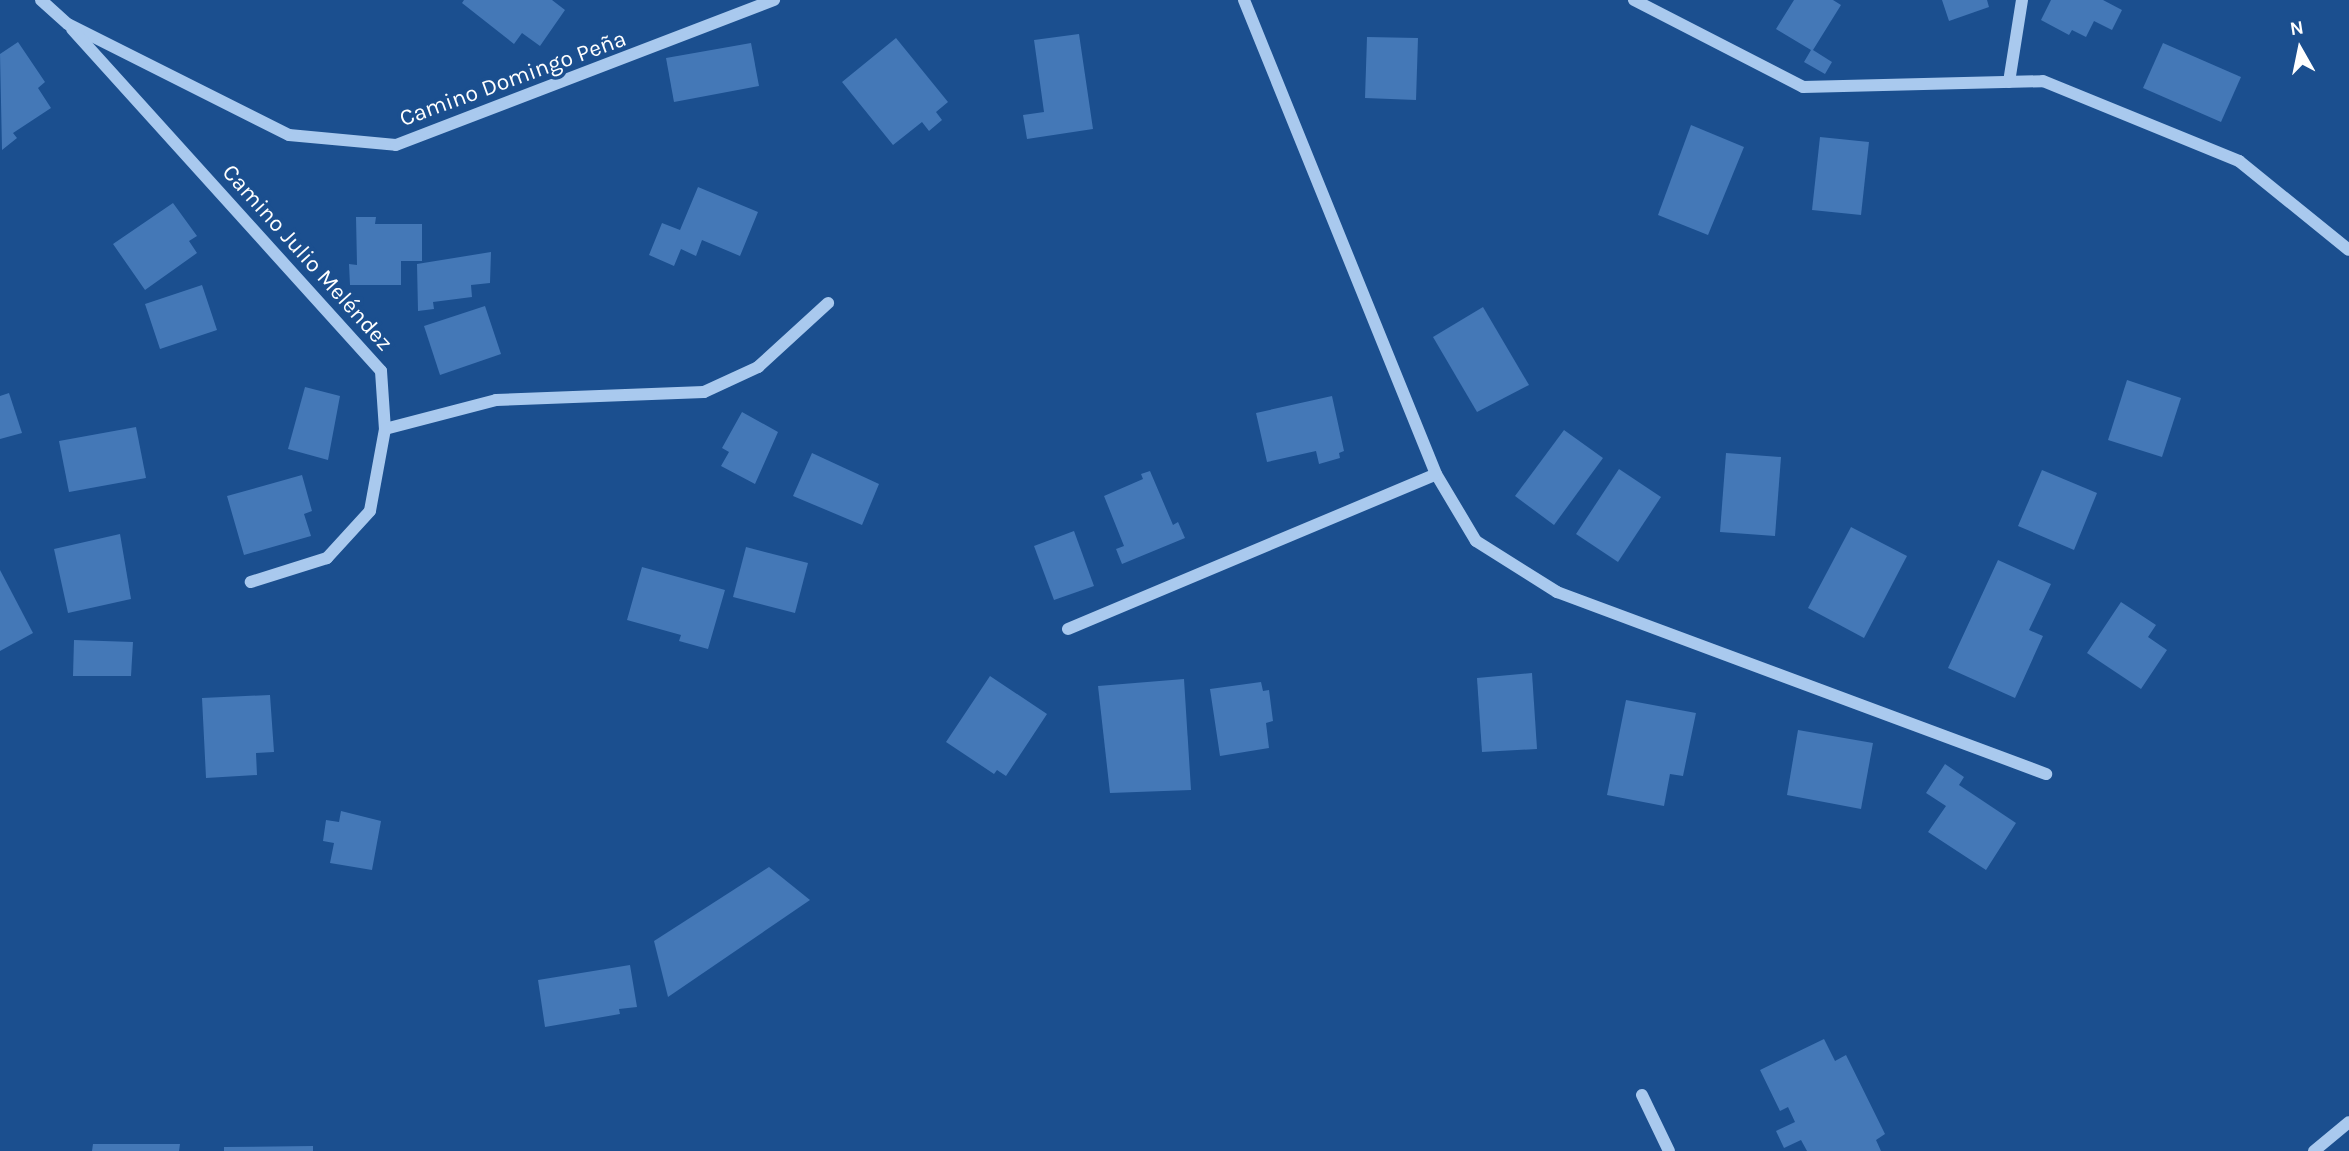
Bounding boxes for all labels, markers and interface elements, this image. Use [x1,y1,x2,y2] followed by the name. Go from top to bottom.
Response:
[2265,14,2335,84] north arrow
[2288,16,2305,40] text: N
[396,25,630,133] street label: Camino Domingo Peña
[216,159,398,357] street label: Camino Julio Meléndez

